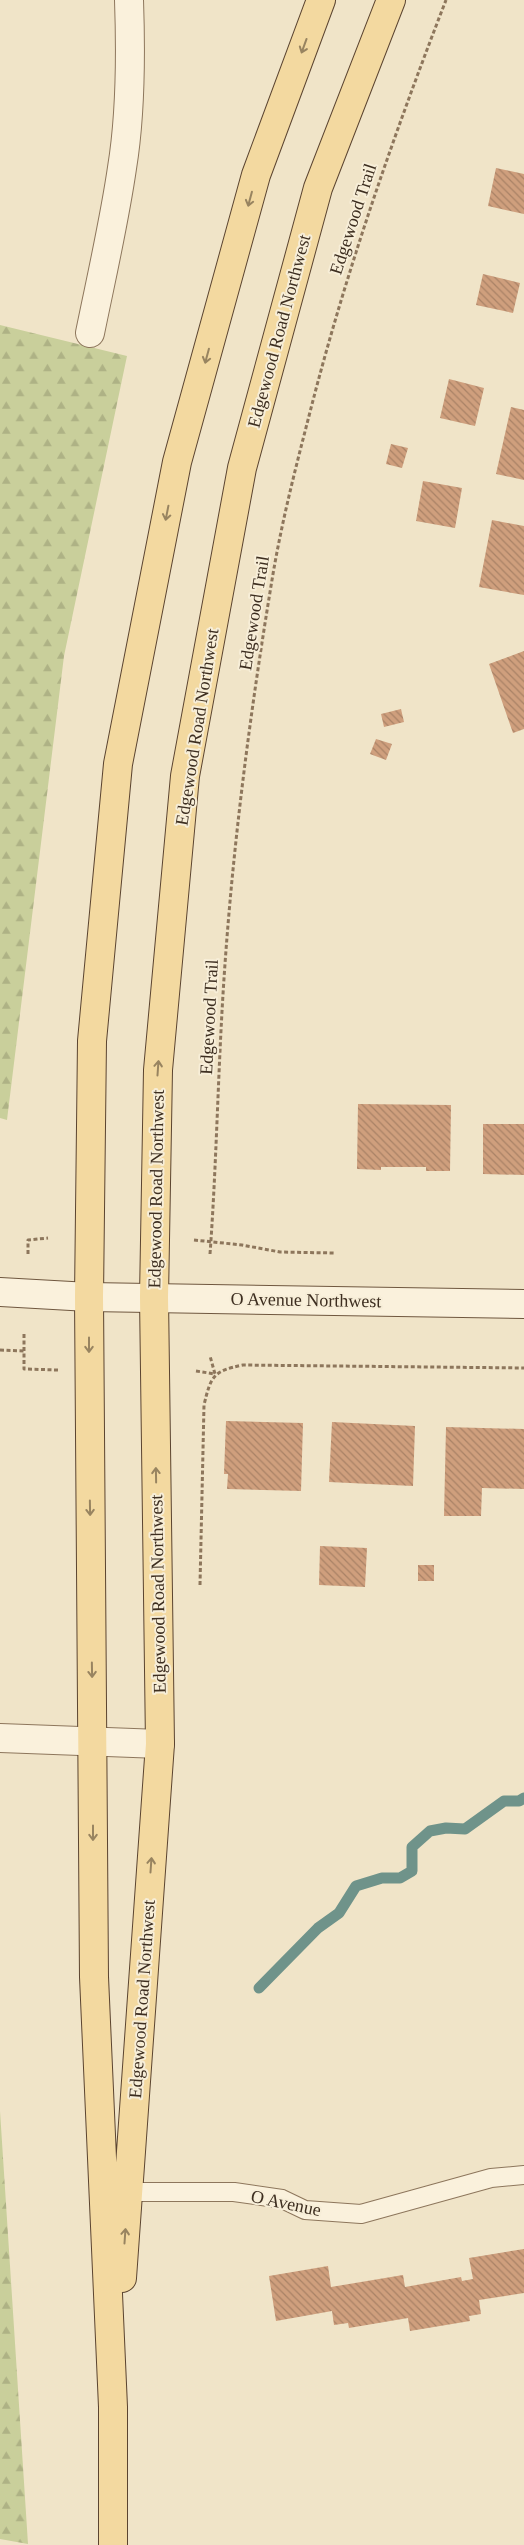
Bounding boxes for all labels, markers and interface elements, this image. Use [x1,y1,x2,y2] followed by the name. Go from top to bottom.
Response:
[299,38,308,53] one-way arrow
[326,161,380,277] street label: Edgewood Trail
[245,190,254,206] one-way arrow
[244,232,314,430] street label: Edgewood Road Northwest
[201,347,211,363] one-way arrow
[162,505,172,521] one-way arrow
[235,554,273,672] street label: Edgewood Trail
[172,627,222,827] street label: Edgewood Road Northwest
[196,959,222,1075] street label: Edgewood Trail
[154,1060,163,1076] one-way arrow
[144,1089,168,1289] street label: Edgewood Road Northwest
[231,1289,381,1311] street label: O Avenue Northwest
[84,1337,94,1353] one-way arrow
[152,1467,161,1483] one-way arrow
[146,1494,170,1694] street label: Edgewood Road Northwest
[85,1500,95,1516] one-way arrow
[87,1662,97,1678] one-way arrow
[88,1824,98,1841] one-way arrow
[146,1857,156,1873] one-way arrow
[125,1899,159,2099] street label: Edgewood Road Northwest
[249,2186,323,2220] street label: O Avenue
[120,2228,130,2244] one-way arrow

